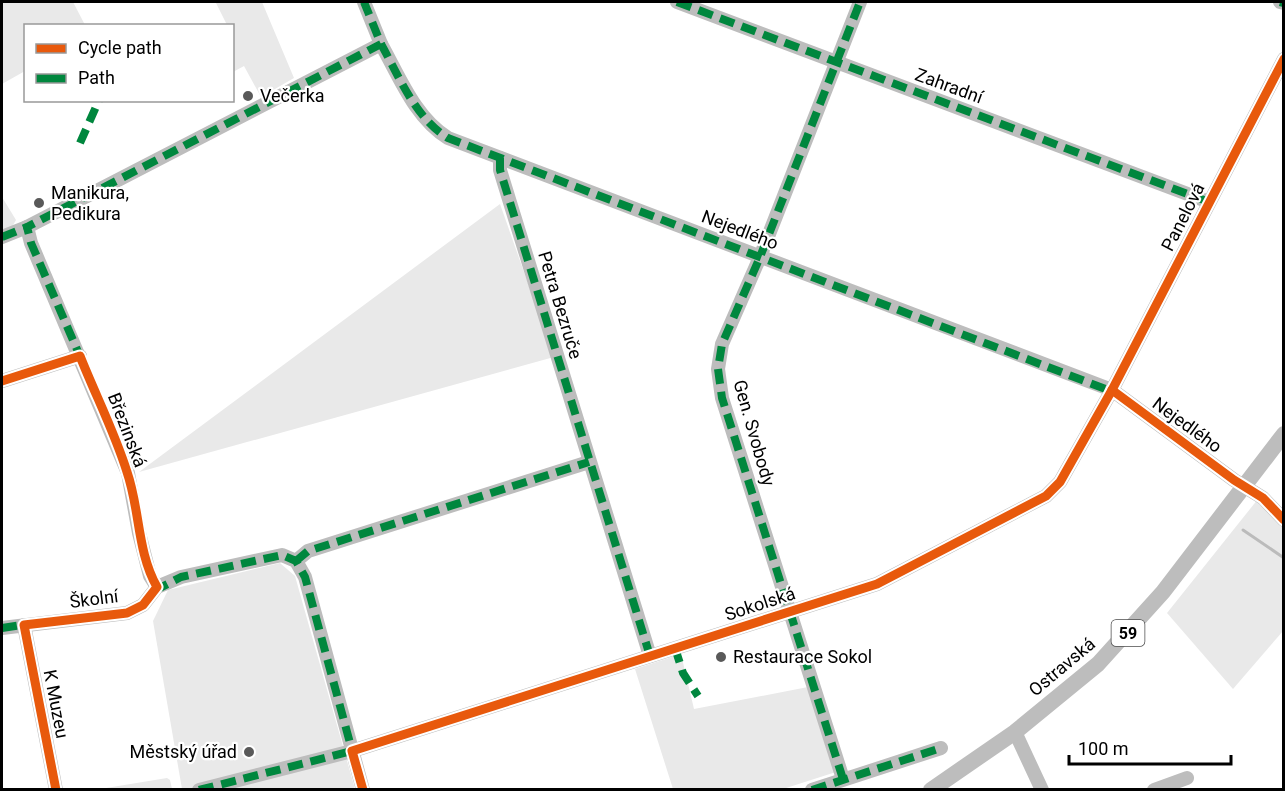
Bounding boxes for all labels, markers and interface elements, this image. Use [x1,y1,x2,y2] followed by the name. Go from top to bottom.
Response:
[24,24,234,102] legend
[78,37,162,58] text: Cycle path
[912,64,986,108] street label: Zahradní
[78,67,115,88] text: Path
[260,85,325,106] place label: Večerka
[241,89,255,103] marker: Večerka
[1157,179,1209,254] street label: Panelová
[51,182,129,224] place label: Manikura, Pedikura
[32,196,46,210] marker: Manikura, Pedikura
[699,205,782,254] street label: Nejedlého
[534,249,587,361] street label: Petra Bezruče
[729,377,780,489] street label: Gen. Svobody
[104,390,151,470] street label: Březinská
[1149,392,1226,457] street label: Nejedlého
[722,582,798,625] street label: Sokolská
[68,585,120,612] street label: Školní
[1112,620,1144,646] road number: 59
[1024,633,1099,700] street label: Ostravská
[733,646,872,667] place label: Restaurace Sokol
[714,650,728,664] marker: Restaurace Sokol
[40,668,73,740] street label: K Muzeu
[1069,728,1231,766] scale bar
[1078,738,1129,759] text: 100 m
[130,741,237,762] place label: Městský úřad
[242,745,256,759] marker: Městský úřad

